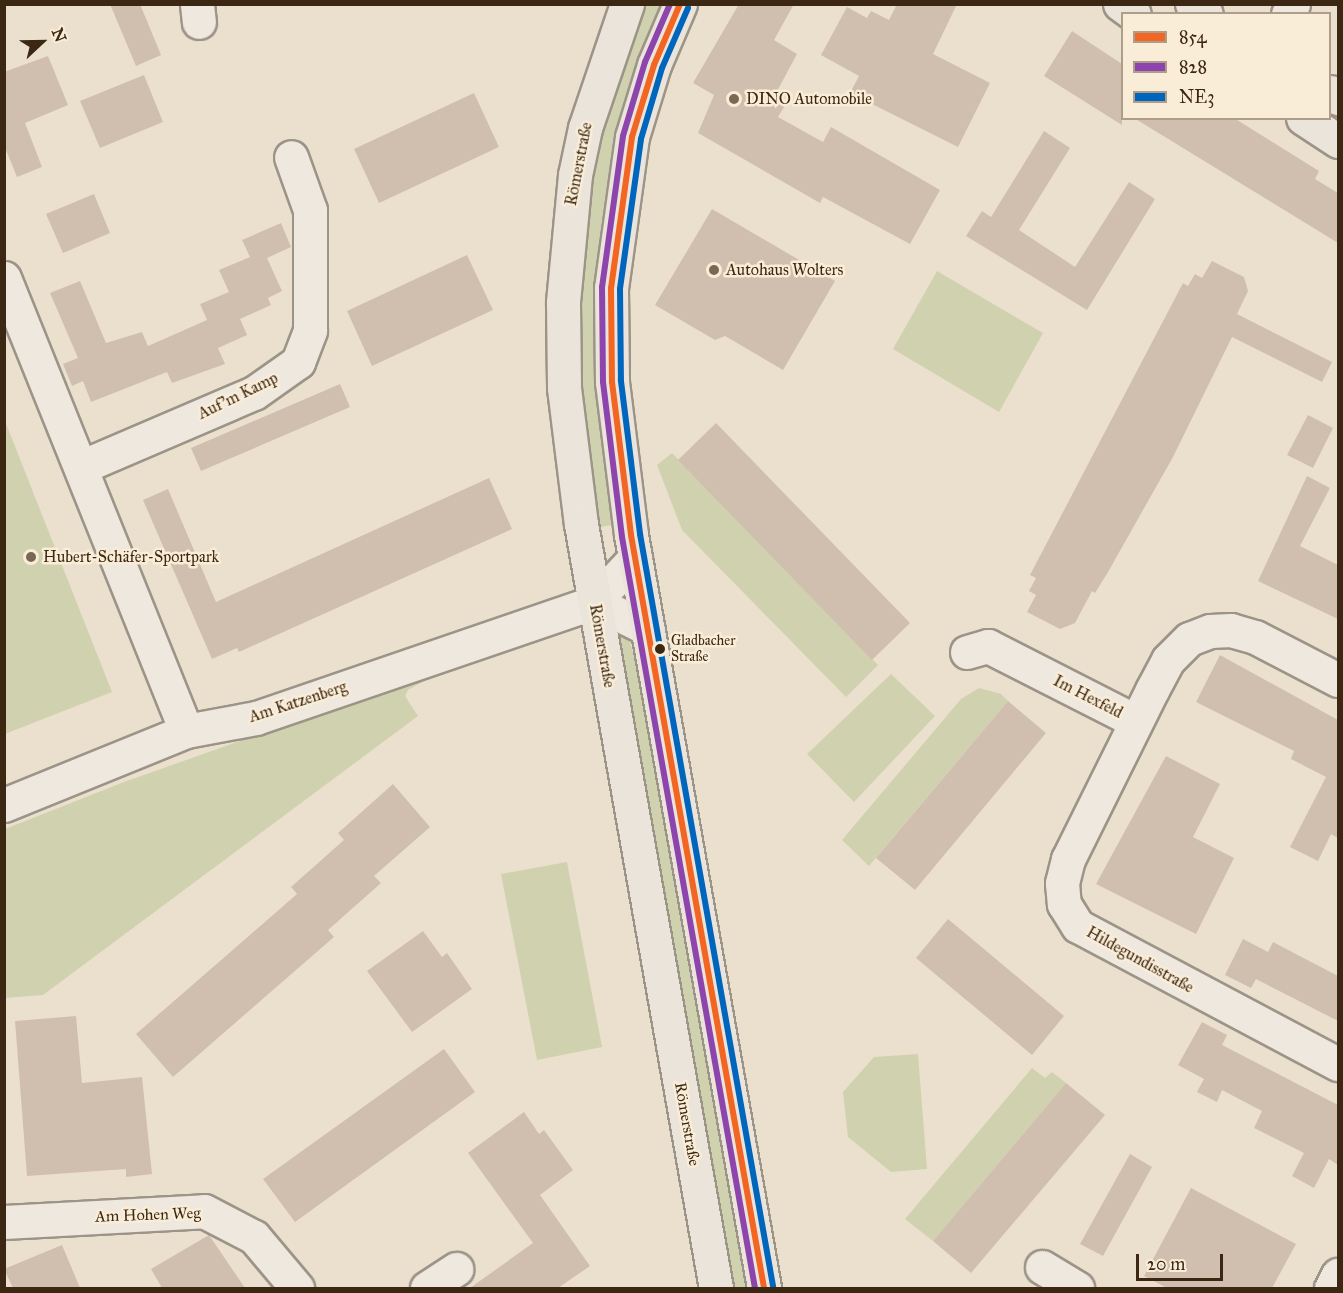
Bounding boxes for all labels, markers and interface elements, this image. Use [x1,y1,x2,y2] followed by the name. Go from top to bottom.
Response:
[12,12,72,72] north arrow
[1121,12,1331,120] legend
[48,25,71,45] text: N
[1179,26,1207,48] text: 854
[1179,56,1207,78] text: 828
[1179,86,1214,108] text: NE3
[746,89,872,109] place label: DINO Automobile
[727,92,741,106] marker: DINO Automobile
[562,121,596,207] street label: Römerstraße
[726,260,843,280] place label: Autohaus Wolters
[707,263,721,277] marker: Autohaus Wolters
[195,368,281,424] street label: Auf'm Kamp
[43,547,219,567] place label: Hubert-Schäfer-Sportpark
[24,550,38,564] marker: Hubert-Schäfer-Sportpark
[585,603,619,689] street label: Römerstraße
[671,633,735,666] place label: Gladbacher Straße
[654,643,666,655] marker: Gladbacher Straße
[1050,671,1126,723] street label: Im Hexfeld
[247,677,349,727] street label: Am Katzenberg
[1083,923,1197,997] street label: Hildegundisstraße
[670,1081,704,1167] street label: Römerstraße
[95,1204,201,1226] street label: Am Hohen Weg
[1139,1242,1226,1280] scale bar
[1147,1253,1185,1275] text: 20 m

